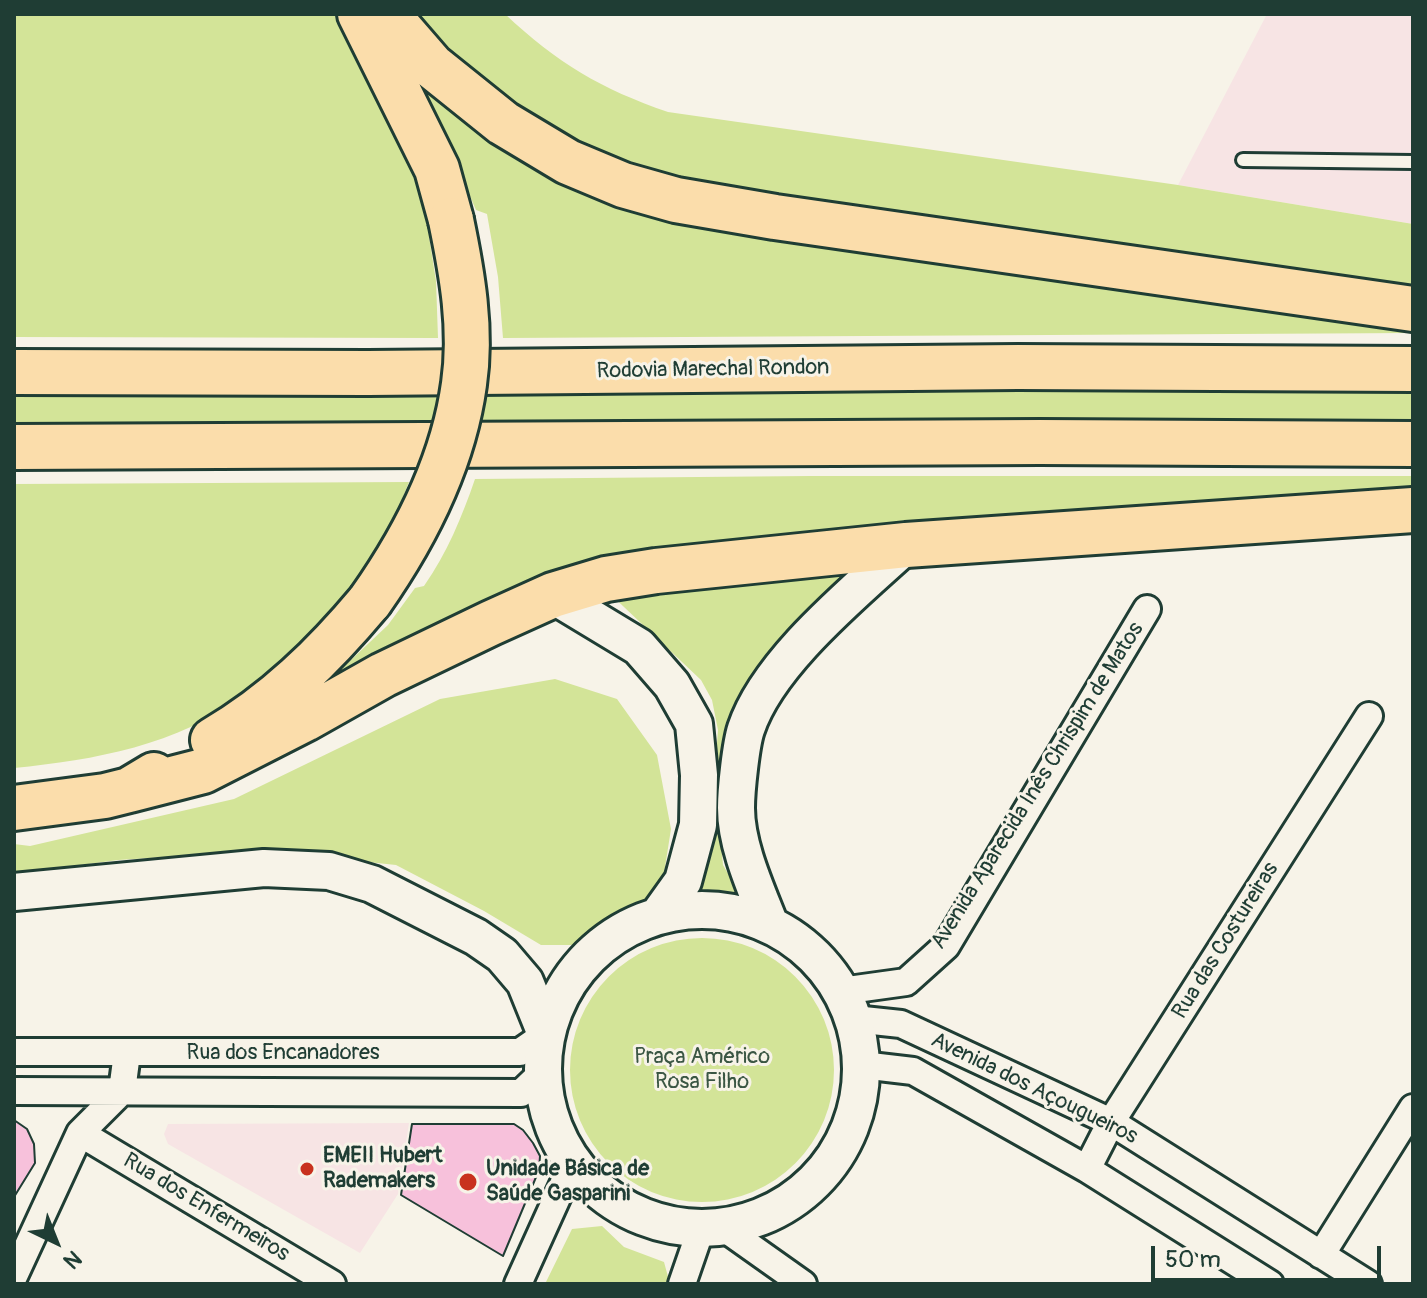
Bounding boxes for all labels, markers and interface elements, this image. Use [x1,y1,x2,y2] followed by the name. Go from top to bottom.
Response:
[596,355,830,385] street label: Rodovia Marechal Rondon
[926,618,1150,954] street label: Avenida Aparecida Inês Chrispim de Matos
[1167,858,1285,1024] street label: Rua das Costureiras
[926,1027,1142,1151] street label: Avenida dos Açougueiros
[186,1040,380,1066] street label: Rua dos Encanadores
[634,1044,770,1096] park label: Praça Américo Rosa Filho
[323,1143,442,1194] place label: EMEII Hubert Rademakers
[118,1148,294,1268] street label: Rua dos Enfermeiros
[486,1156,649,1208] place label: Unidade Básica de Saúde Gasparini
[298,1160,316,1178] marker: EMEII Hubert Rademakers
[457,1171,479,1193] marker: Unidade Básica de Saúde Gasparini
[16,1202,96,1282] north arrow
[1155,1230,1385,1280] scale bar
[57,1244,87,1275] text: N
[1165,1245,1221,1274] text: 50 m

